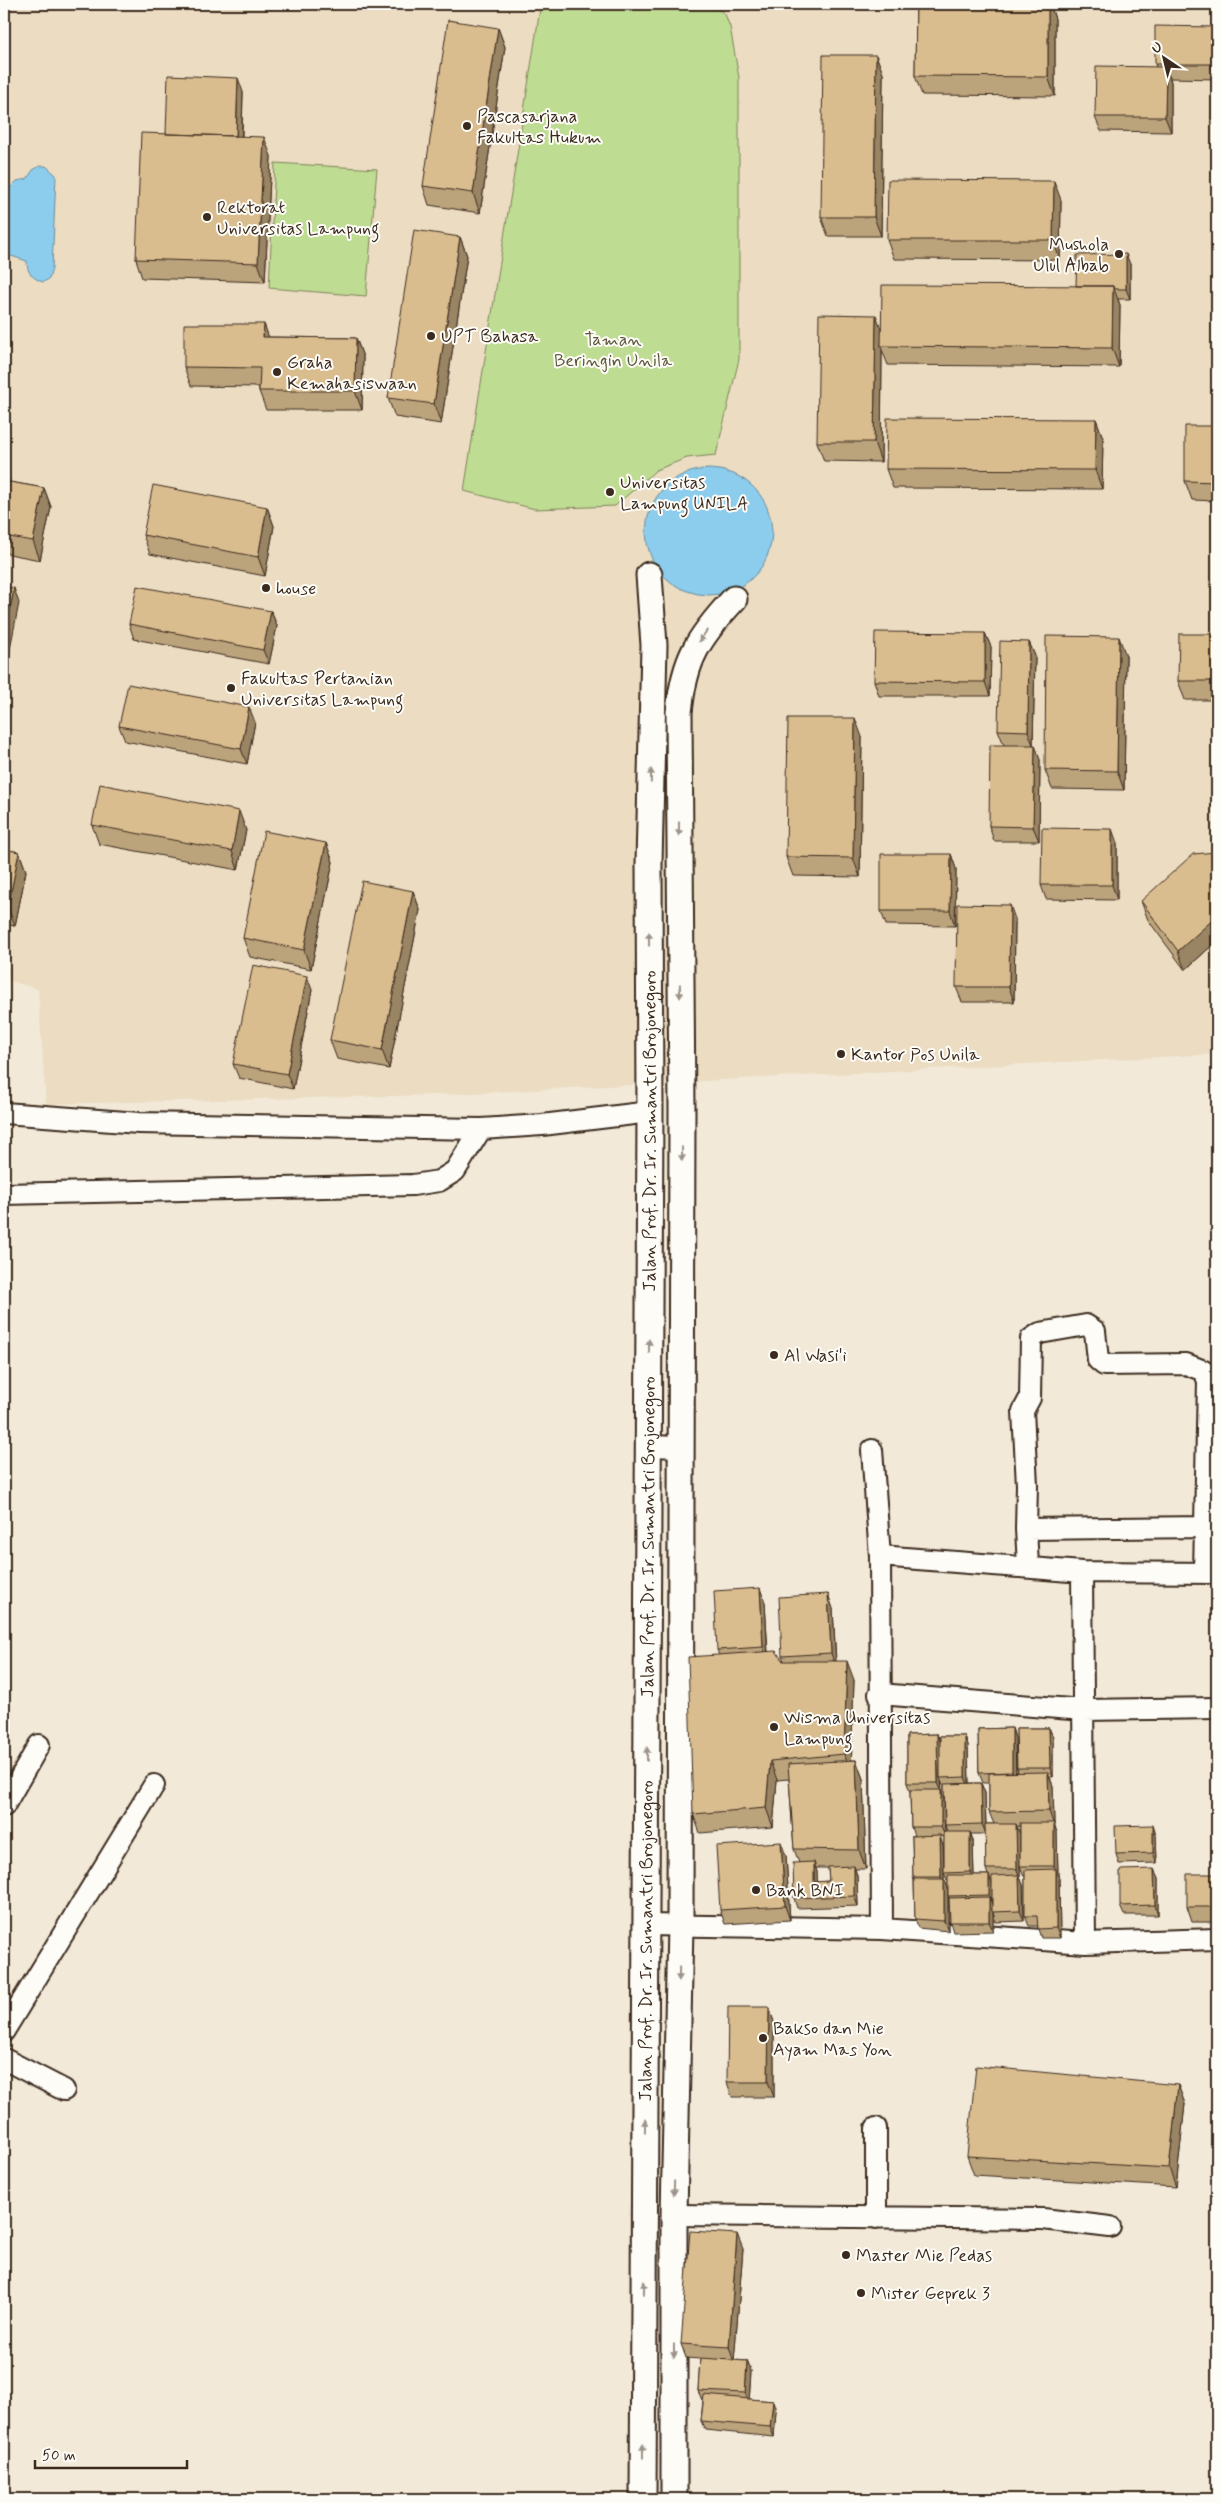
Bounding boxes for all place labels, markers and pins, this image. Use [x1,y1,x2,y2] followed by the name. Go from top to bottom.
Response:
[477,105,602,150] place label: Pascasarjana Fakultas Hukum
[461,120,473,132] marker: Pascasarjana Fakultas Hukum
[217,196,379,243] place label: Rektorat Universitas Lampung
[201,211,213,223] marker: Rektorat Universitas Lampung
[1033,233,1109,278] place label: Mushola Ulul Albab
[1113,248,1125,260] marker: Mushola Ulul Albab
[441,325,539,349] place label: UPT Bahasa
[425,330,437,342] marker: UPT Bahasa
[287,351,417,396] place label: Graha Kemahasiswaan
[271,366,283,378] marker: Graha Kemahasiswaan
[620,471,748,518] place label: Universitas Lampung UNILA
[604,486,616,498] marker: Universitas Lampung UNILA
[276,577,316,601] place label: house
[260,582,272,594] marker: house
[241,667,403,714] place label: Fakultas Pertanian Universitas Lampung
[225,682,237,694] marker: Fakultas Pertanian Universitas Lampung
[851,1043,980,1067] place label: Kantor Pos Unila
[835,1048,847,1060] marker: Kantor Pos Unila
[784,1344,847,1368] place label: Al Wasi'i
[768,1349,780,1361] marker: Al Wasi'i
[784,1706,930,1753] place label: Wisma Universitas Lampung
[768,1721,780,1733] marker: Wisma Universitas Lampung
[766,1879,844,1903] place label: Bank BNI
[750,1884,762,1896] marker: Bank BNI
[773,2017,892,2062] place label: Bakso dan Mie Ayam Mas Yon
[757,2032,769,2044] marker: Bakso dan Mie Ayam Mas Yon
[856,2244,992,2268] place label: Master Mie Pedas
[840,2249,852,2261] marker: Master Mie Pedas
[871,2282,990,2306] place label: Mister Geprek 3
[855,2287,867,2299] marker: Mister Geprek 3

